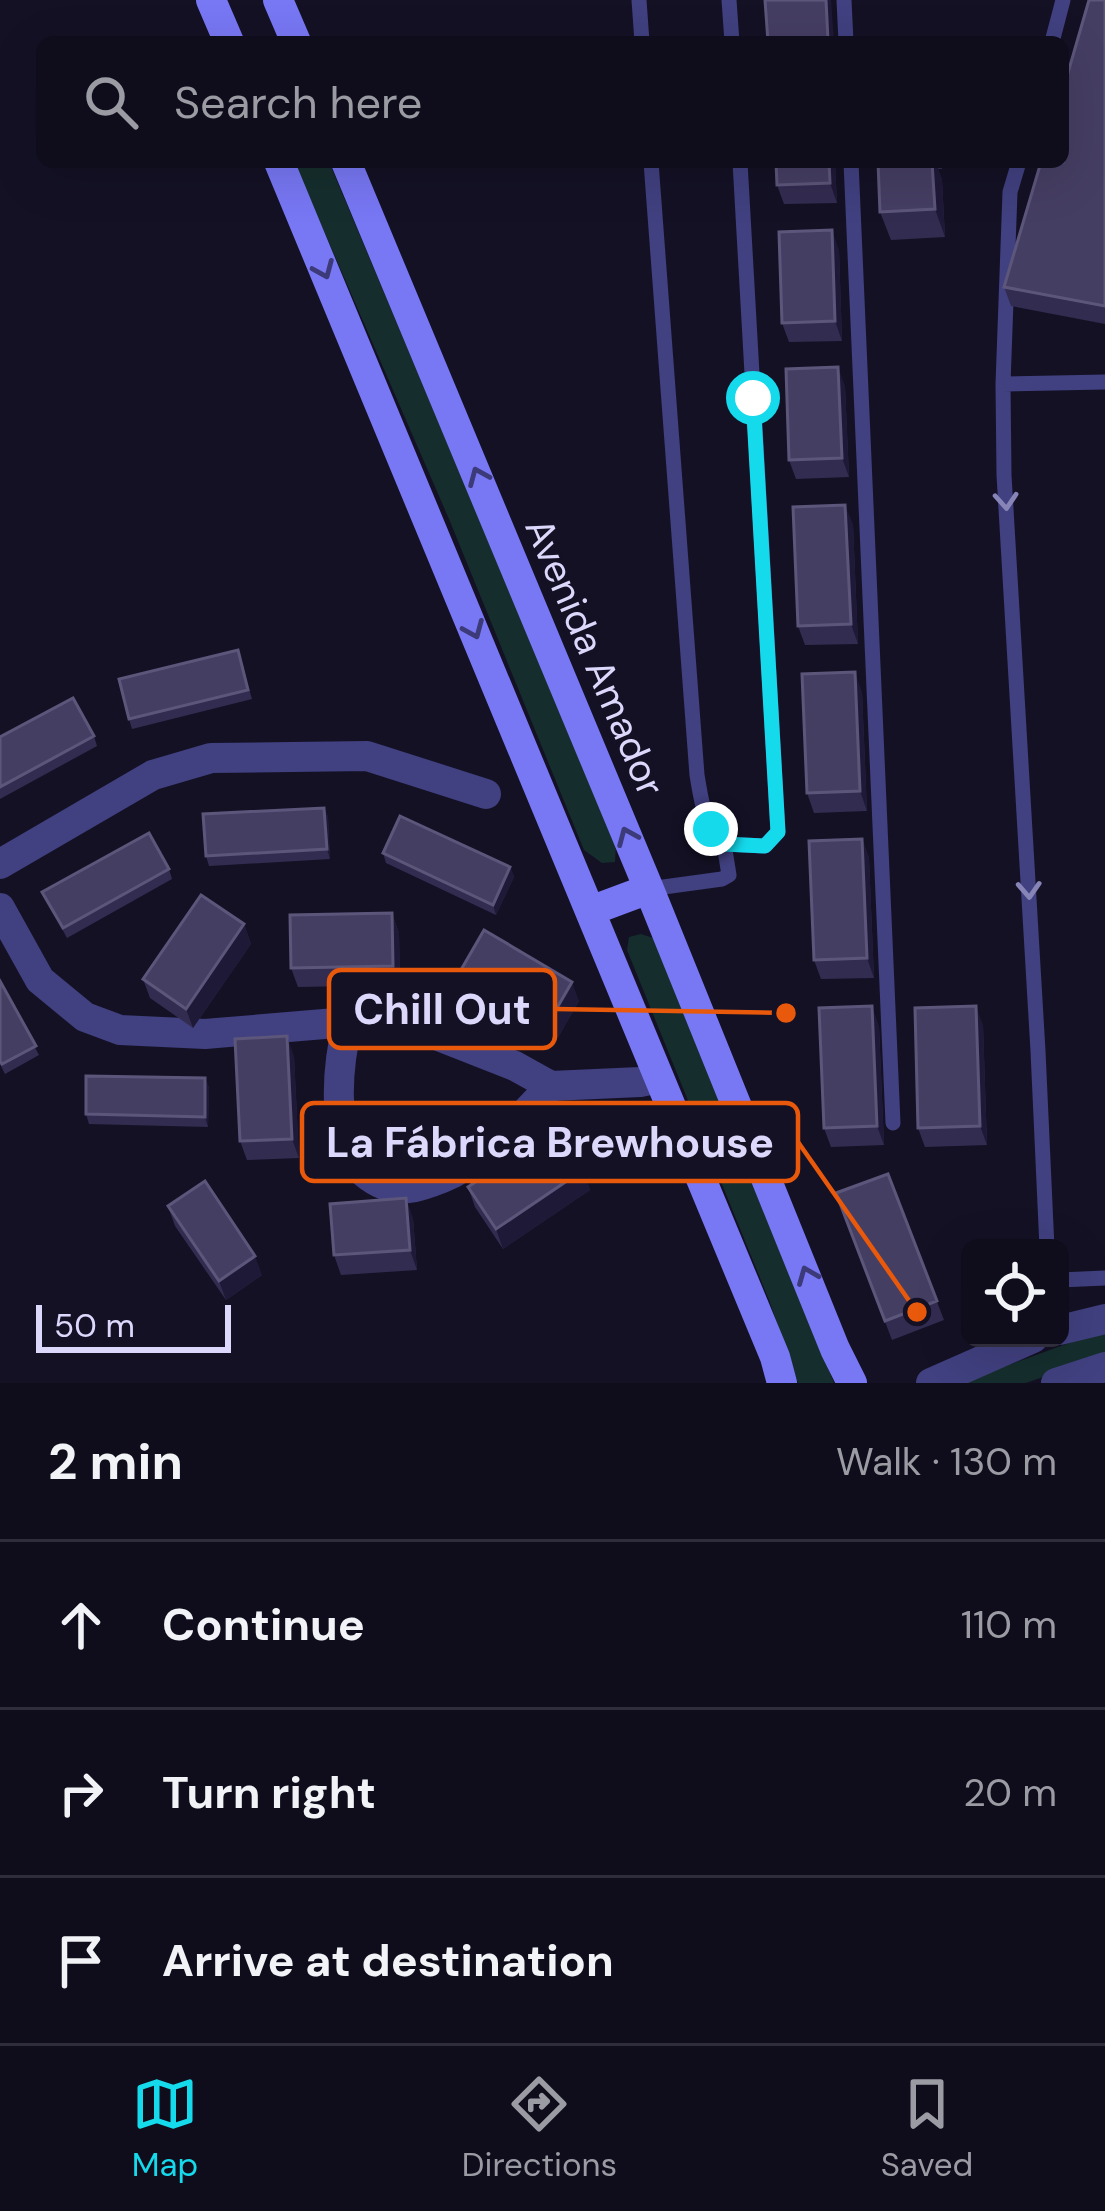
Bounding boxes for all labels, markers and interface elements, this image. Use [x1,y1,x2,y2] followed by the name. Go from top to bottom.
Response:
[36,36,1069,168] search box
[78,69,144,135] icon: search
[174,73,422,132] text: Search here
[310,258,334,279] one-way arrow
[726,371,780,425] route start
[468,467,492,488] one-way arrow
[992,492,1018,511] one-way arrow
[513,510,677,804] street label: Avenida Amador
[459,618,483,639] one-way arrow
[684,802,738,856] route end
[617,827,641,848] one-way arrow
[1016,881,1042,900] one-way arrow
[329,970,555,1048] callout: Chill Out
[353,982,531,1037] text: Chill Out
[302,1103,798,1181] callout: La Fábrica Brewhouse
[326,1115,774,1170] text: La Fábrica Brewhouse
[961,1239,1069,1347] map controls
[961,1239,1069,1347] button: locate
[796,1266,821,1287] one-way arrow
[36,1299,231,1352] scale bar
[54,1304,135,1347] text: 50 m
[48,1428,183,1495] text: 2 min
[836,1436,1057,1487] text: Walk · 130 m
[48,1592,114,1658] icon: ahead
[162,1595,365,1654] text: Continue
[961,1599,1057,1650] text: 110 m
[48,1760,114,1826] icon: right
[162,1763,376,1822] text: Turn right
[963,1767,1057,1818] text: 20 m
[48,1928,114,1994] icon: arrive
[162,1931,614,1990] text: Arrive at destination
[132,2071,198,2186] tab: Map
[462,2071,617,2186] tab: Directions
[881,2071,973,2186] tab: Saved

